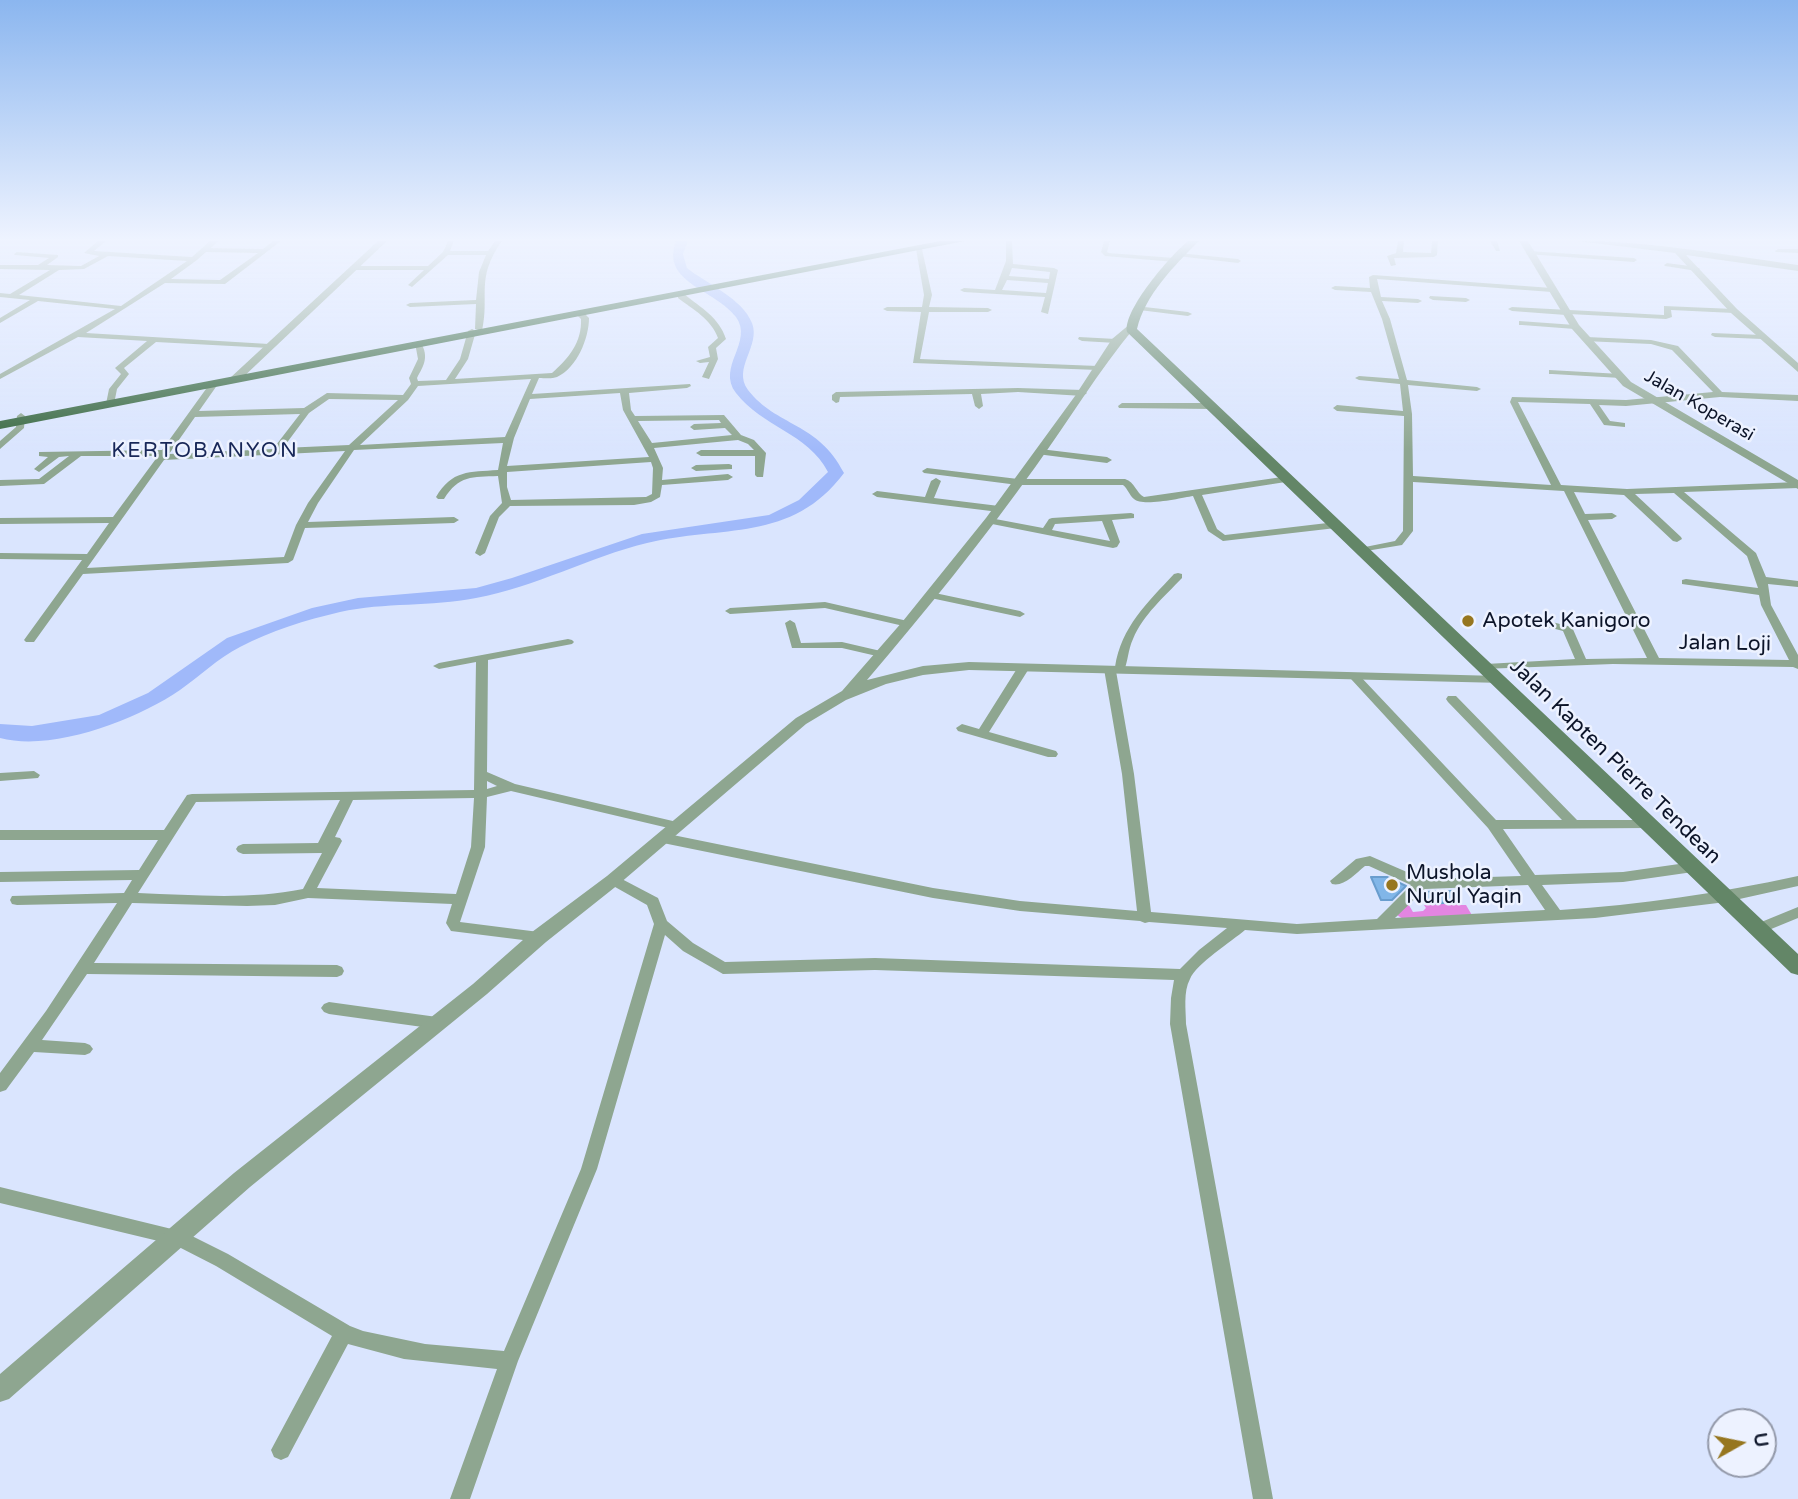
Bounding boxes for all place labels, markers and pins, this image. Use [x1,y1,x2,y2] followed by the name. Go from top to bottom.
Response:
[1482,608,1651,634] place label: Apotek Kanigoro
[1460,613,1476,629] marker: Apotek Kanigoro
[1406,860,1522,910] place label: Mushola Nurul Yaqin
[1384,877,1400,893] marker: Mushola Nurul Yaqin

